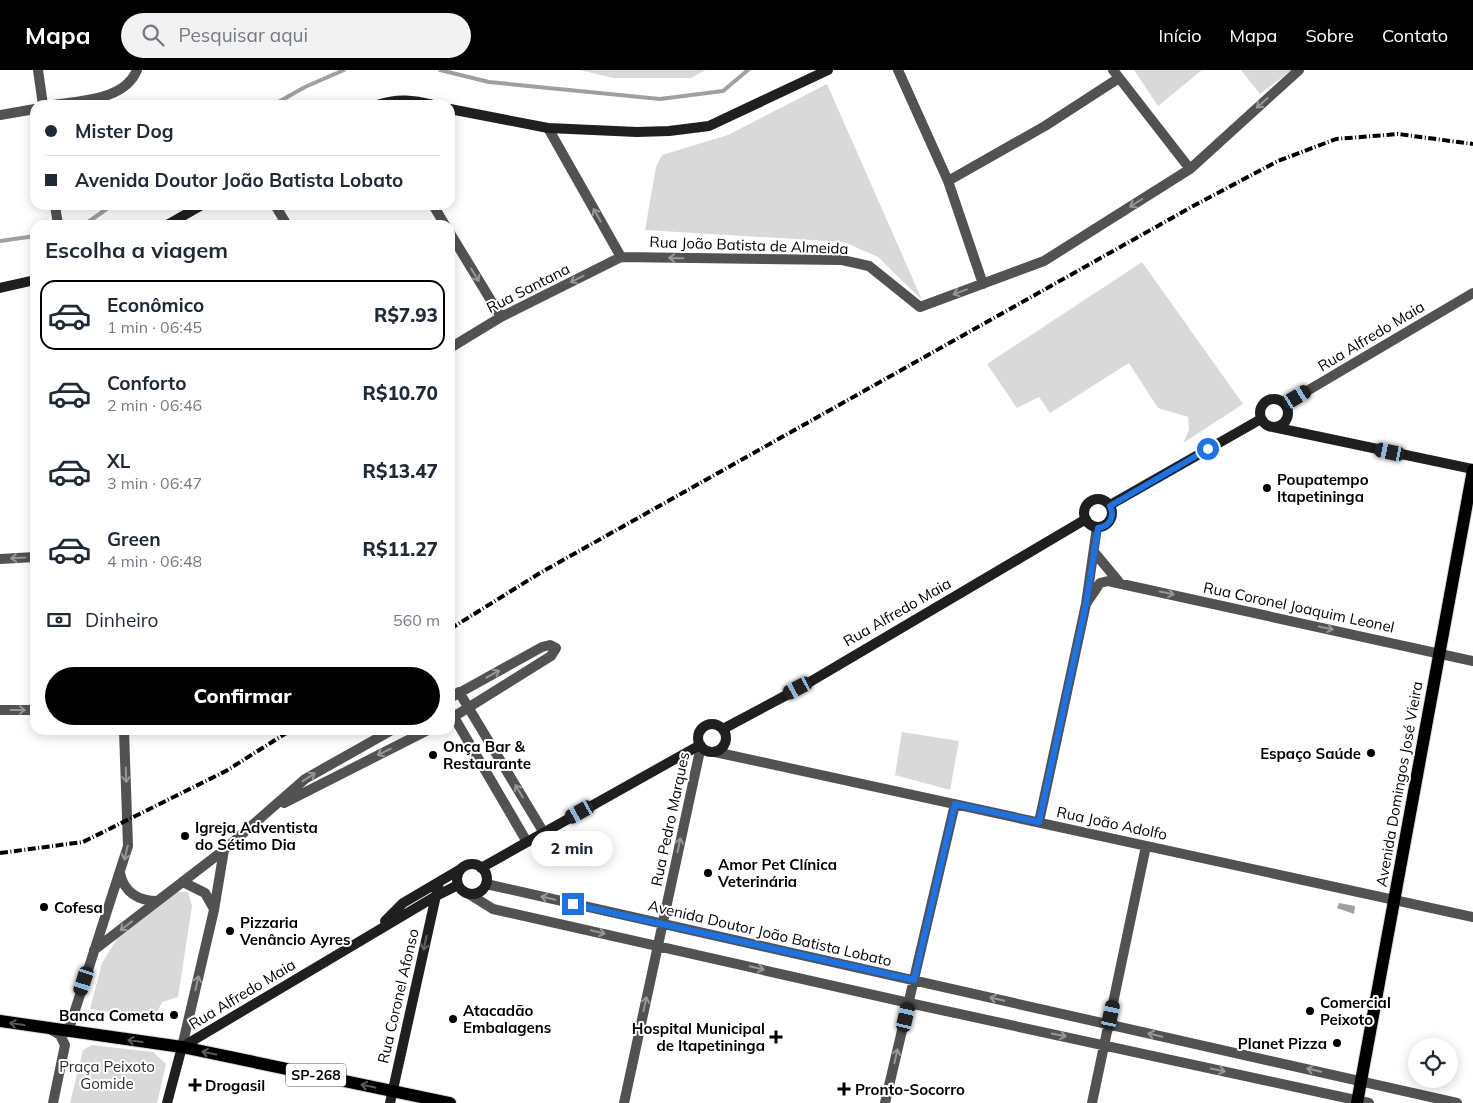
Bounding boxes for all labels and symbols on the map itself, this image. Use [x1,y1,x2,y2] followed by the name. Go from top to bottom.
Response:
[1256,97,1269,108] one-way arrow
[1129,199,1143,209] one-way arrow
[591,208,601,222] one-way arrow
[649,232,849,258] street label: Rua João Batista de Almeida
[668,253,684,263] one-way arrow
[483,259,573,317] street label: Rua Santana
[471,268,481,282] one-way arrow
[570,275,585,284] one-way arrow
[953,288,969,297] one-way arrow
[1314,297,1428,375] street label: Rua Alfredo Maia
[1280,383,1313,411] car
[1197,438,1219,460] route start
[1373,442,1406,462] car
[1277,470,1369,506] place label: Poupatempo Itapetininga
[1261,482,1273,494] marker: Poupatempo Itapetininga
[10,554,26,563] one-way arrow
[840,574,954,650] street label: Rua Alfredo Maia
[1202,577,1396,637] street label: Rua Coronel Joaquim Leonel
[1159,589,1175,598] one-way arrow
[1317,624,1333,633] one-way arrow
[485,669,500,679] one-way arrow
[781,674,814,702] car
[1372,680,1426,888] street label: Avenida Domingos José Vieira
[9,705,25,715] one-way arrow
[443,737,531,773] place label: Onça Bar & Restaurante
[1260,744,1361,763] place label: Espaço Saúde
[1365,747,1377,759] marker: Espaço Saúde
[377,748,392,757] one-way arrow
[427,749,439,761] marker: Onça Bar & Restaurante
[646,750,694,888] street label: Rua Pedro Marques
[121,766,131,783] one-way arrow
[302,772,316,782] one-way arrow
[513,785,523,799] one-way arrow
[563,798,596,826] car
[1055,802,1169,844] street label: Rua João Adolfo
[195,818,318,854] place label: Igreja Adventista do Sétimo Dia
[179,830,191,842] marker: Igreja Adventista do Sétimo Dia
[532,832,614,866] callout: 2 min
[675,838,684,854] one-way arrow
[121,844,130,860] one-way arrow
[717,855,837,891] place label: Amor Pet Clínica Veterinária
[702,867,714,879] marker: Amor Pet Clínica Veterinária
[540,893,556,902] one-way arrow
[562,893,584,915] route end
[646,896,894,970] street label: Avenida Doutor João Batista Lobato
[54,898,103,917] place label: Cofesa
[38,901,50,913] marker: Cofesa
[239,913,350,949] place label: Pizzaria Venâncio Ayres
[120,920,133,931] one-way arrow
[224,925,236,937] marker: Pizzaria Venâncio Ayres
[373,927,423,1065] street label: Rua Coronel Afonso
[590,928,606,938] one-way arrow
[420,935,429,951] one-way arrow
[185,955,299,1033] street label: Rua Alfredo Maia
[72,964,95,998] car
[749,964,765,973] one-way arrow
[193,975,202,991] one-way arrow
[1320,993,1391,1029] place label: Comercial Peixoto
[989,994,1005,1003] one-way arrow
[641,996,650,1012] one-way arrow
[1100,999,1121,1031] car
[463,1001,551,1037] place label: Atacadão Embalagens
[895,1001,916,1033] car
[1304,1005,1316,1017] marker: Comercial Peixoto
[59,1006,164,1025] place label: Banca Cometa
[168,1009,180,1021] marker: Banca Cometa
[447,1013,459,1025] marker: Atacadão Embalagens
[9,1019,25,1029] one-way arrow
[632,1019,765,1055] place label: Hospital Municipal de Itapetininga
[769,1030,783,1044] marker: Hospital Municipal de Itapetininga
[1148,1030,1164,1039] one-way arrow
[1050,1031,1066,1041] one-way arrow
[1238,1034,1327,1053] place label: Planet Pizza
[127,1036,143,1046] one-way arrow
[1331,1037,1343,1049] marker: Planet Pizza
[202,1048,218,1057] one-way arrow
[892,1048,901,1064] one-way arrow
[59,1057,155,1093] park label: Praça Peixoto Gomide
[286,1064,346,1086] road number: SP-268
[1306,1065,1322,1075] one-way arrow
[1209,1066,1225,1075] one-way arrow
[205,1076,265,1095] place label: Drogasil
[189,1079,201,1091] marker: Drogasil
[855,1080,965,1099] place label: Pronto-Socorro
[361,1081,377,1090] one-way arrow
[837,1082,851,1096] marker: Pronto-Socorro

